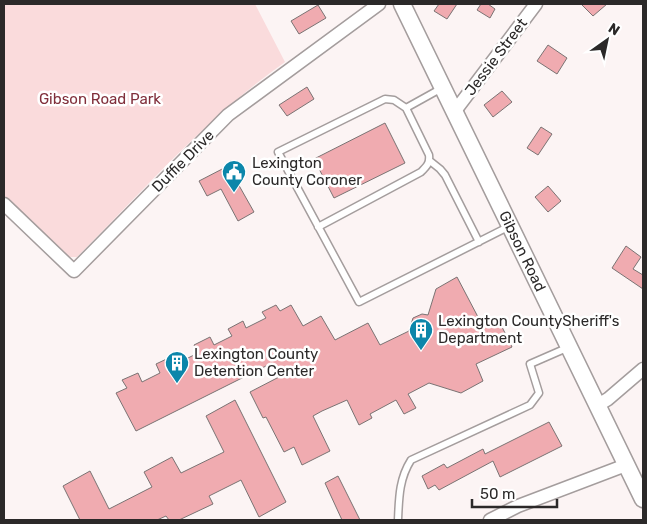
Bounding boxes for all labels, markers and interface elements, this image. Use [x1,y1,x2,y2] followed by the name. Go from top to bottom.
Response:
[461,15,531,99] street label: Jessie Street
[582,15,632,65] north arrow
[605,20,623,39] text: N
[39,90,161,108] park label: Gibson Road Park
[148,126,218,196] street label: Duffie Drive
[252,154,362,189] place label: Lexington County Coroner
[221,159,247,193] public building icon: Lexington County Coroner
[495,208,550,294] street label: Gibson Road
[438,312,620,347] place label: Lexington CountySheriff's Department
[408,317,434,351] building icon: Lexington CountySheriff's Department
[194,345,318,380] place label: Lexington County Detention Center
[164,350,190,384] building icon: Lexington County Detention Center
[472,476,557,508] scale bar
[480,485,515,503] text: 50 m

